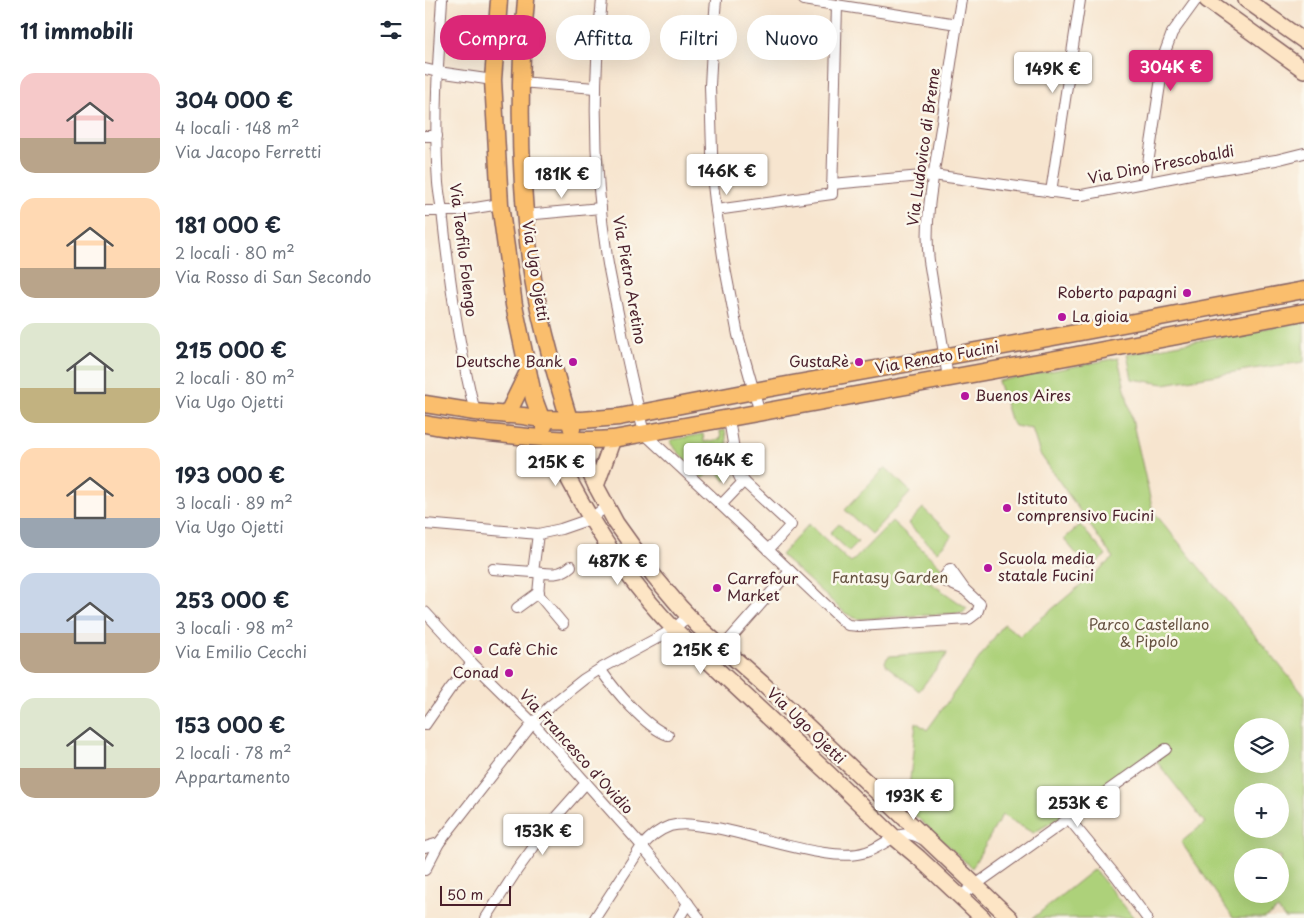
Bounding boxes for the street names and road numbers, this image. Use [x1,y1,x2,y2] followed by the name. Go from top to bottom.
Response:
[900,66,945,228] street label: Via Ludovico di Breme
[1086,138,1236,189] street label: Via Dino Frescobaldi
[445,182,484,318] street label: Via Teofilo Folengo
[608,214,653,346] street label: Via Pietro Aretino
[517,219,556,323] street label: Via Ugo Ojetti
[873,334,1001,379] street label: Via Renato Fucini
[762,681,852,769] street label: Via Ugo Ojetti
[515,683,640,819] street label: Via Francesco d'Ovidio

